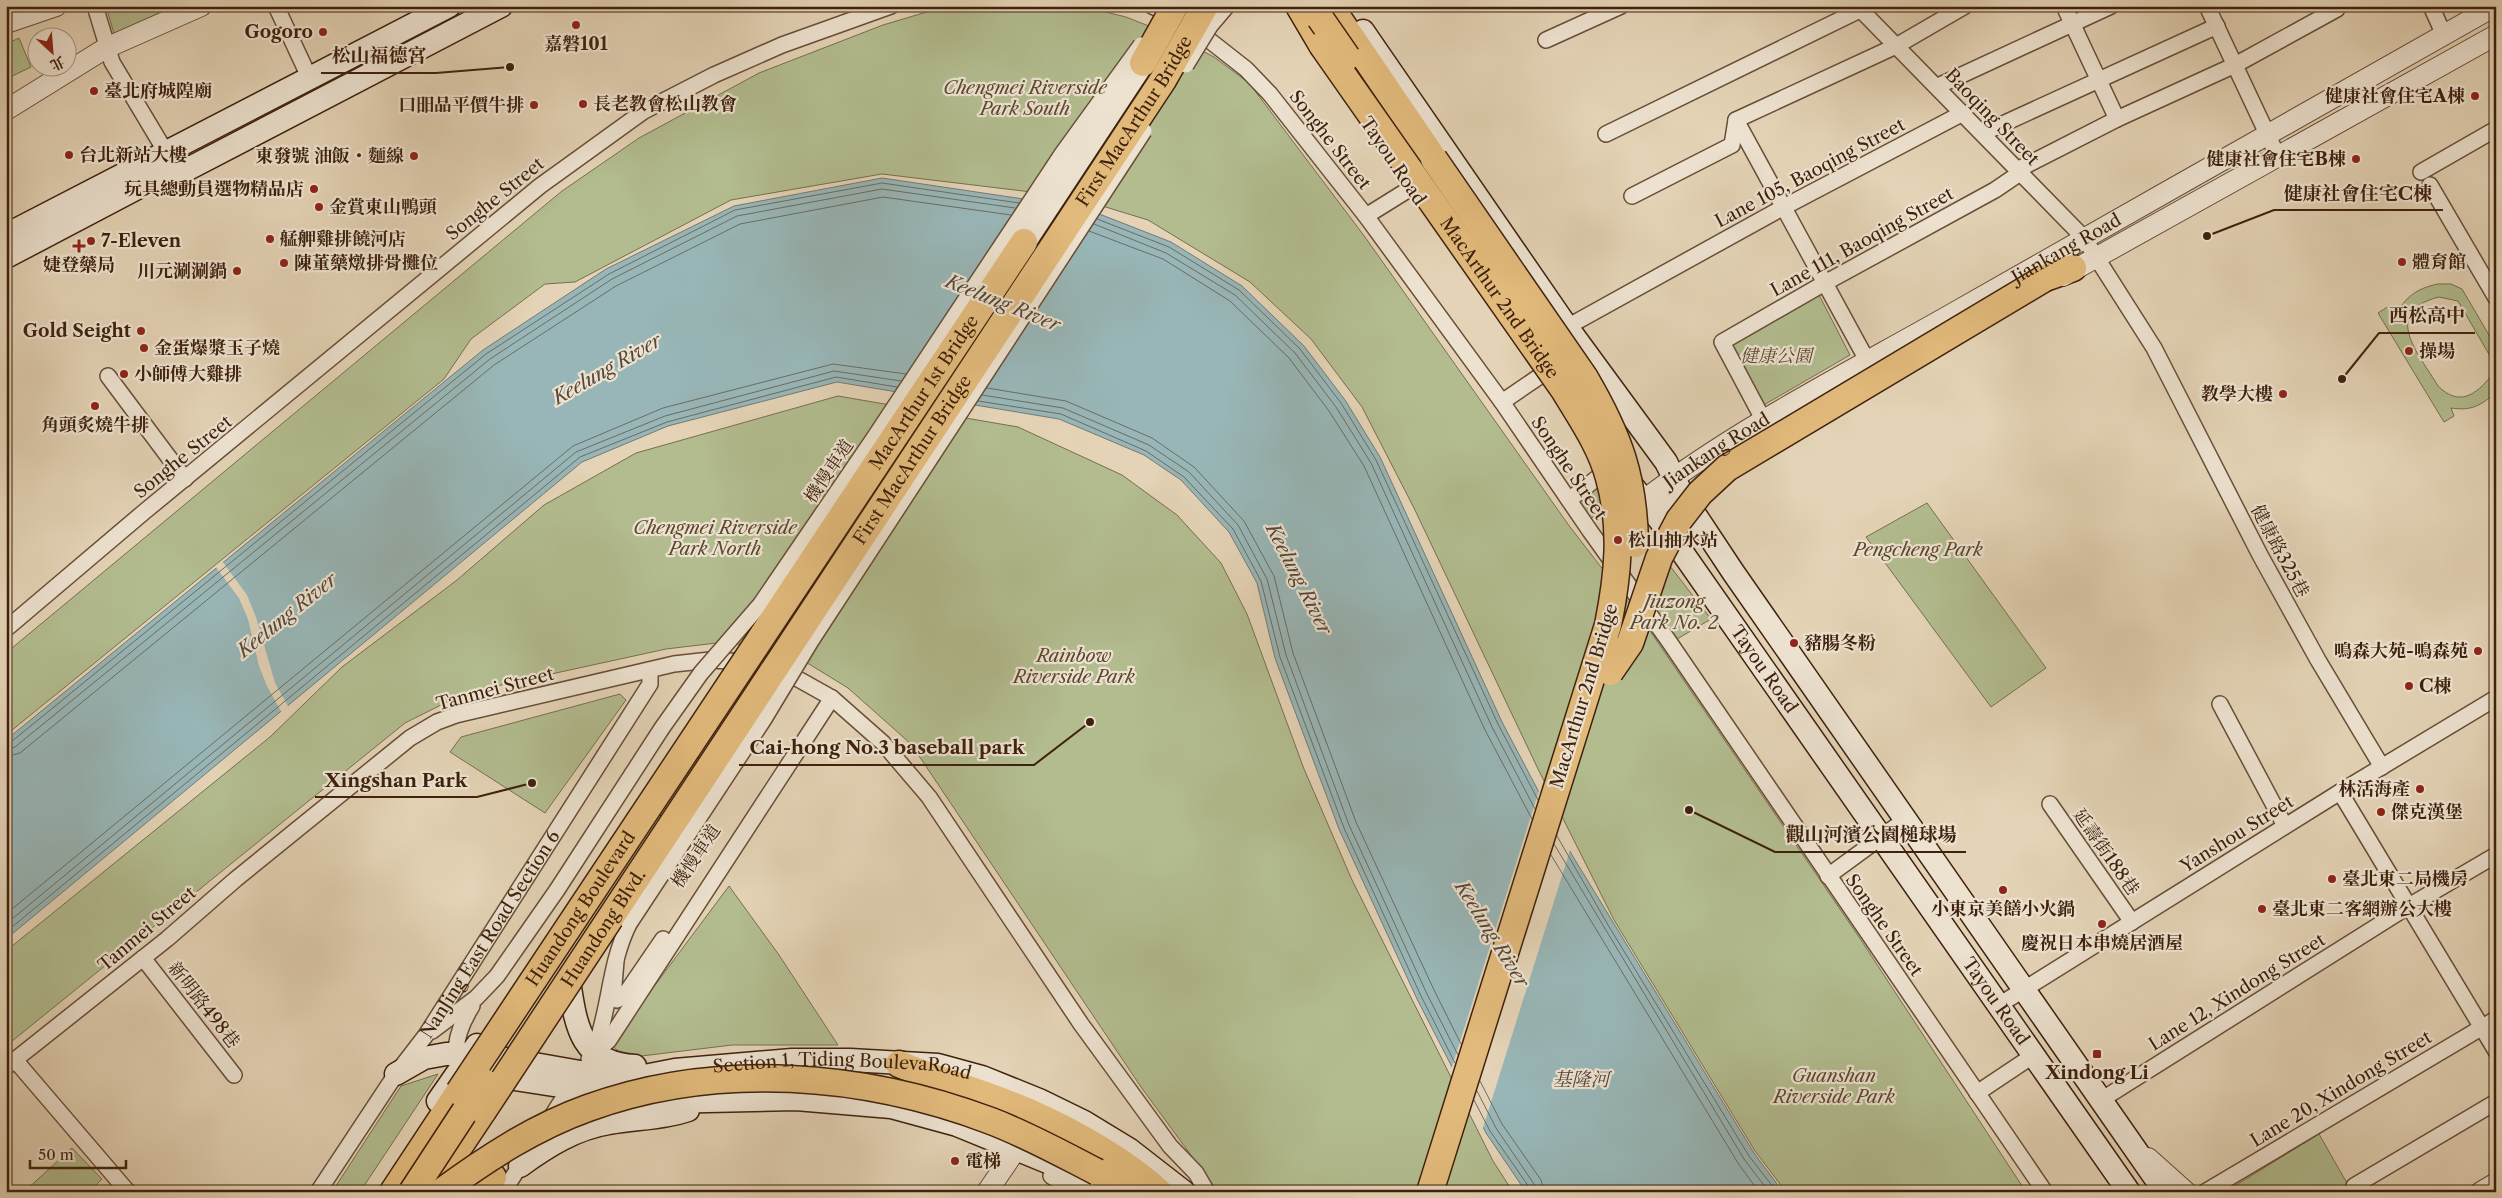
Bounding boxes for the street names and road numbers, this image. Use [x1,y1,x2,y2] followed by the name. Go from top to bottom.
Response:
[1072,32,1197,211] street label: First MacArthur Bridge
[1940,64,2044,170] street label: Baoqing Street
[1284,86,1376,194] street label: Songhe Street
[1355,113,1431,209] street label: Tayou Road
[1711,113,1909,232] street label: Lane 105, Baoqing Street
[442,152,549,245] street label: Songhe Street
[1767,182,1958,301] street label: Lane 111, Baoqing Street
[2005,209,2125,290] street label: Jiankang Road
[1435,213,1564,383] street label: MacArthur 2nd Bridge
[865,311,983,474] street label: MacArthur 1st Bridge
[849,371,976,549] street label: First MacArthur Bridge
[1657,408,1774,495] street label: Jiankang Road
[130,410,237,503] street label: Songhe Street
[1526,412,1612,524] street label: Songhe Street
[800,435,858,507] street label: 機慢車道
[2246,501,2314,601] street label: 健康路325巷
[1545,601,1623,791] street label: MacArthur 2nd Bridge
[1726,621,1802,717] street label: Tayou Road
[434,663,557,715] street label: Tanmei Street
[2176,790,2298,878] street label: Yanshou Street
[2068,804,2144,900] street label: 延壽街188巷
[667,820,725,892] street label: 機慢車道
[416,826,565,1042] street label: NanJing East Road Section 6
[521,827,640,990] street label: Huandong Boulevard
[557,865,651,992] street label: Huandong Blvd.
[1841,870,1928,981] street label: Songhe Street
[94,881,201,976] street label: Tanmei Street
[2145,928,2330,1055] street label: Lane 12, Xindong Street
[1958,953,2034,1049] street label: Tayou Road
[163,957,245,1053] street label: 新明路498巷
[2246,1026,2436,1152] street label: Lane 20, Xindong Street
[712,1049,974,1085] street label: Section 1, Tiding BoulevaRoad

